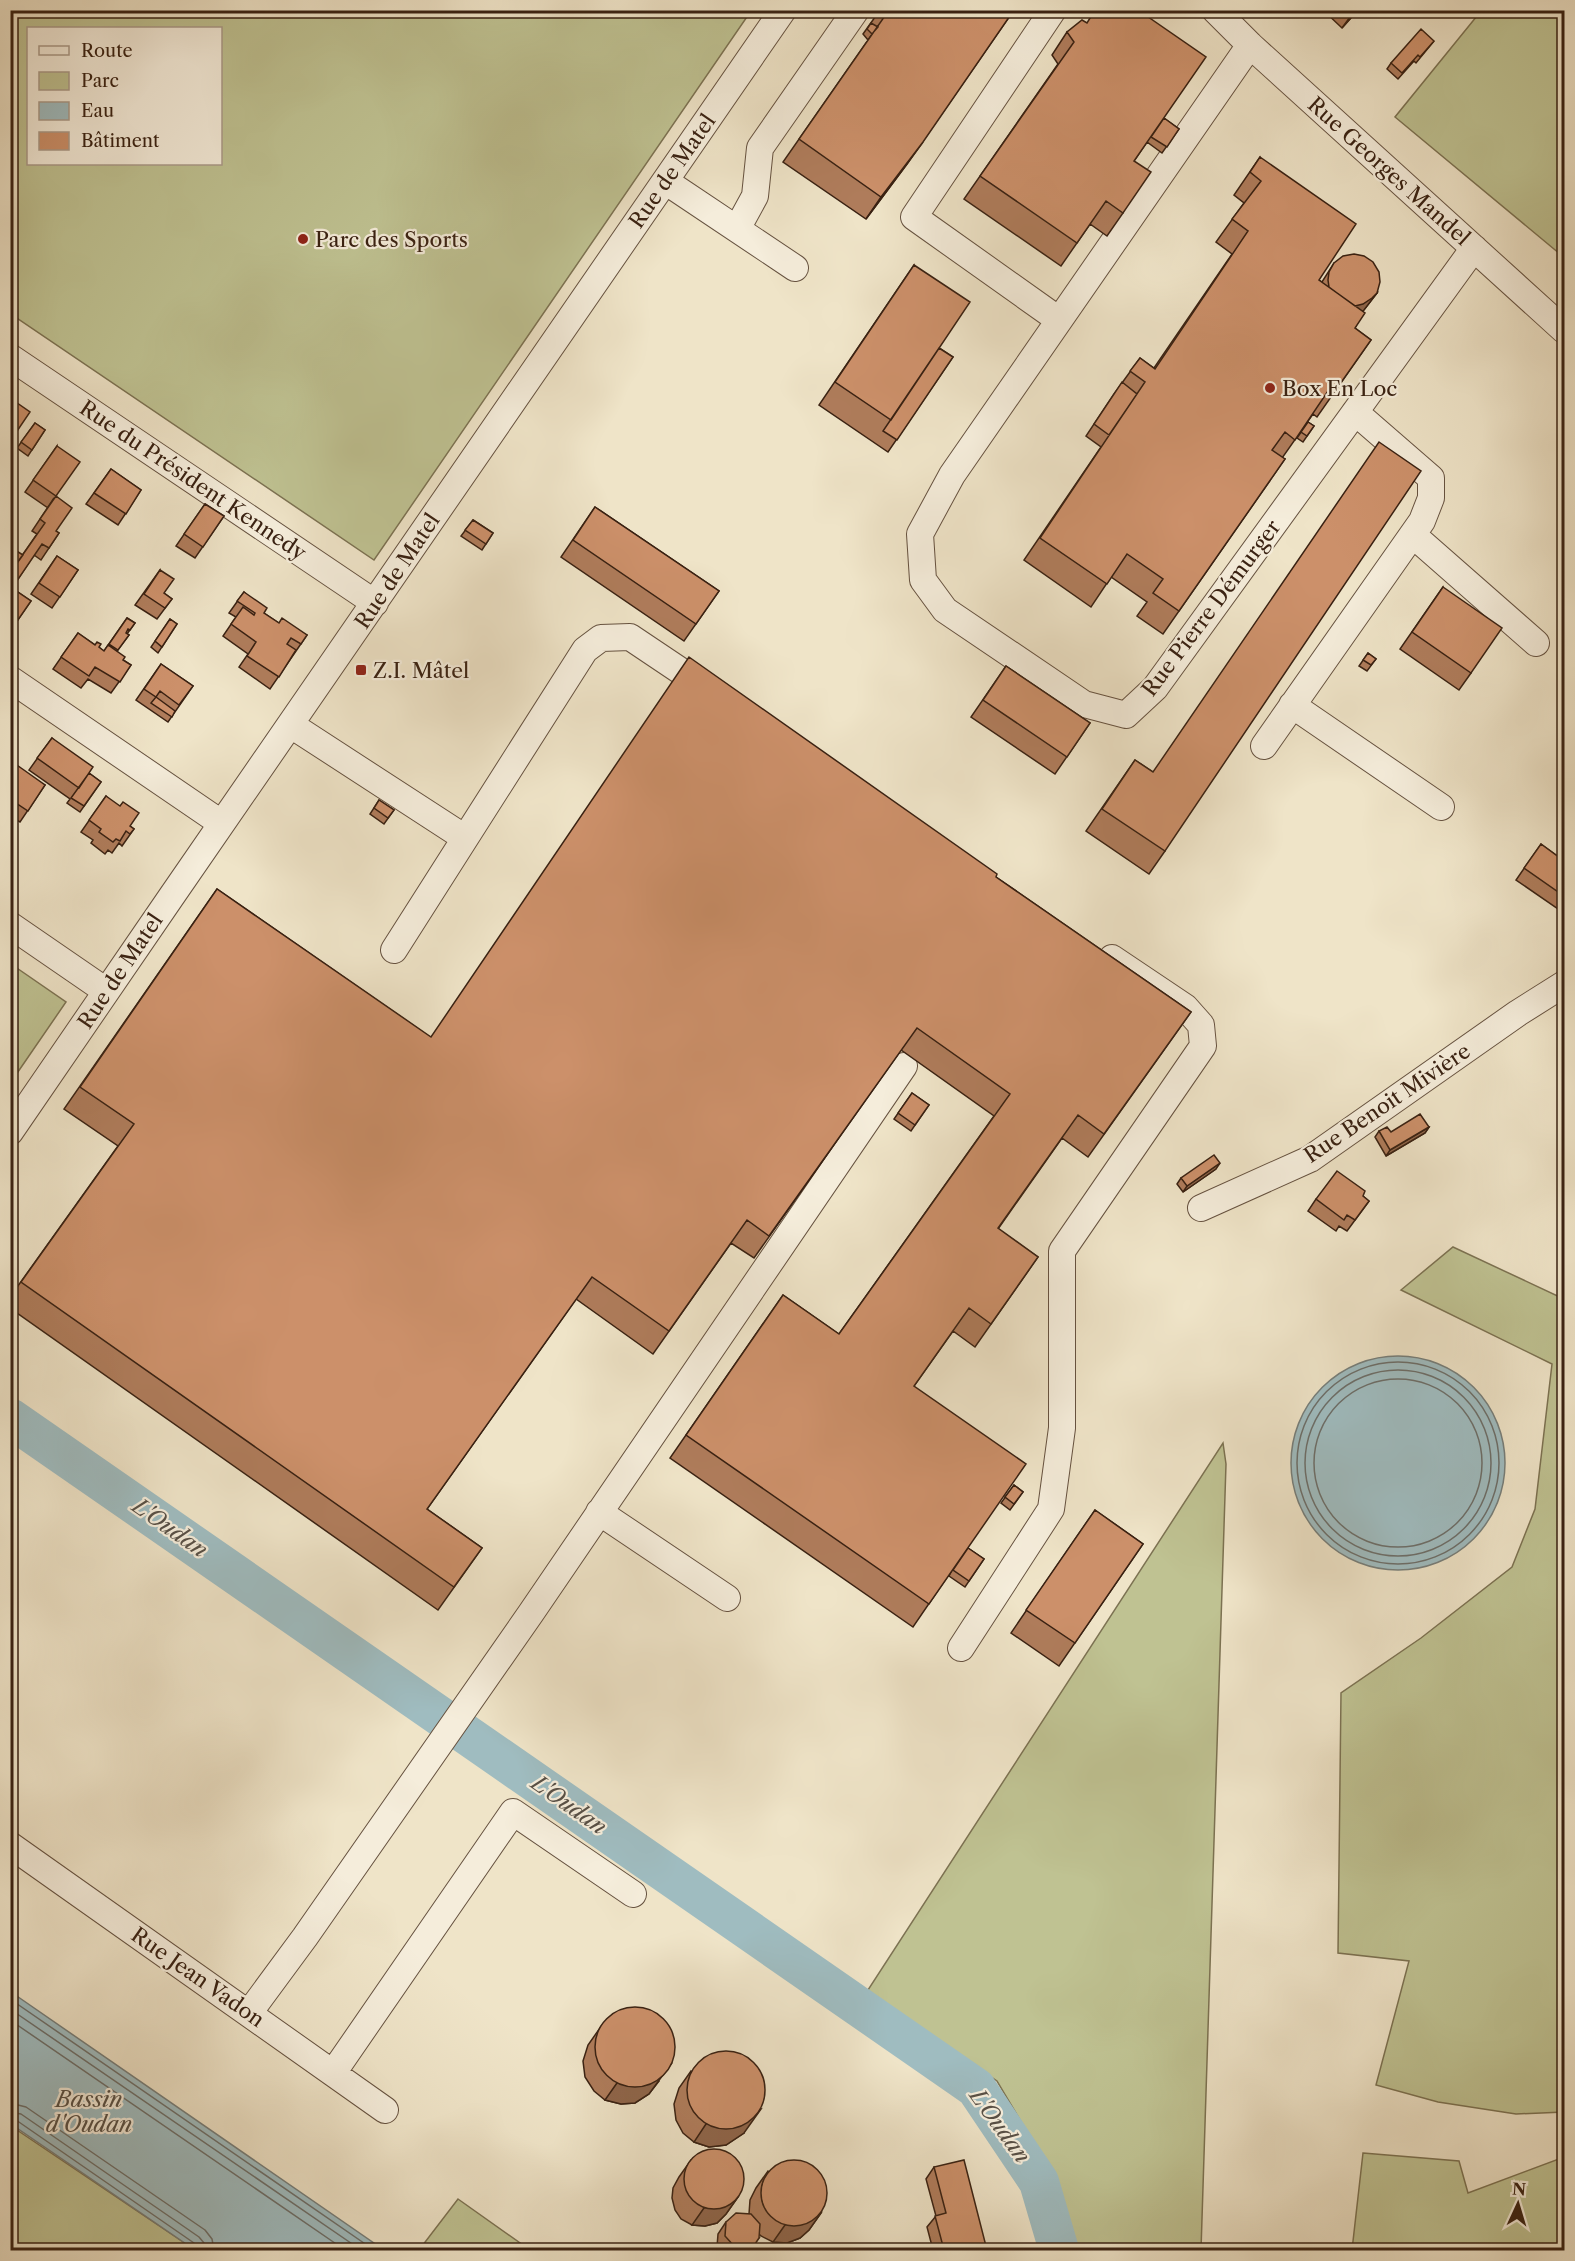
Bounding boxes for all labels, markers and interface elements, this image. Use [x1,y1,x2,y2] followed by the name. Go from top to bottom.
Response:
[27,27,222,165] legend
[81,40,133,62] text: Route
[81,70,119,92] text: Parc
[1303,92,1475,250] street label: Rue Georges Mandel
[81,100,114,122] text: Eau
[624,109,720,233] street label: Rue de Matel
[81,130,160,152] text: Bâtiment
[315,227,468,252] place label: Parc des Sports
[296,232,310,246] marker: Parc des Sports
[1282,376,1397,401] place label: Box En Loc
[1263,381,1277,395] marker: Box En Loc
[75,395,311,565] street label: Rue du Président Kennedy
[349,509,445,633] street label: Rue de Matel
[1137,515,1285,701] street label: Rue Pierre Démurger
[373,658,469,683] place label: Z.I. Mâtel
[354,663,368,677] marker: Z.I. Mâtel
[72,909,168,1033] street label: Rue de Matel
[1299,1038,1475,1168] street label: Rue Benoit Mivière
[126,1491,213,1564] water label: L'Oudan
[525,1768,612,1841] water label: L'Oudan
[127,1922,269,2032] street label: Rue Jean Vadon
[963,2082,1036,2169] water label: L'Oudan
[46,2086,132,2138] water label: Bassin d'Oudan
[1488,2174,1548,2234] north arrow
[1511,2179,1527,2200] text: N

